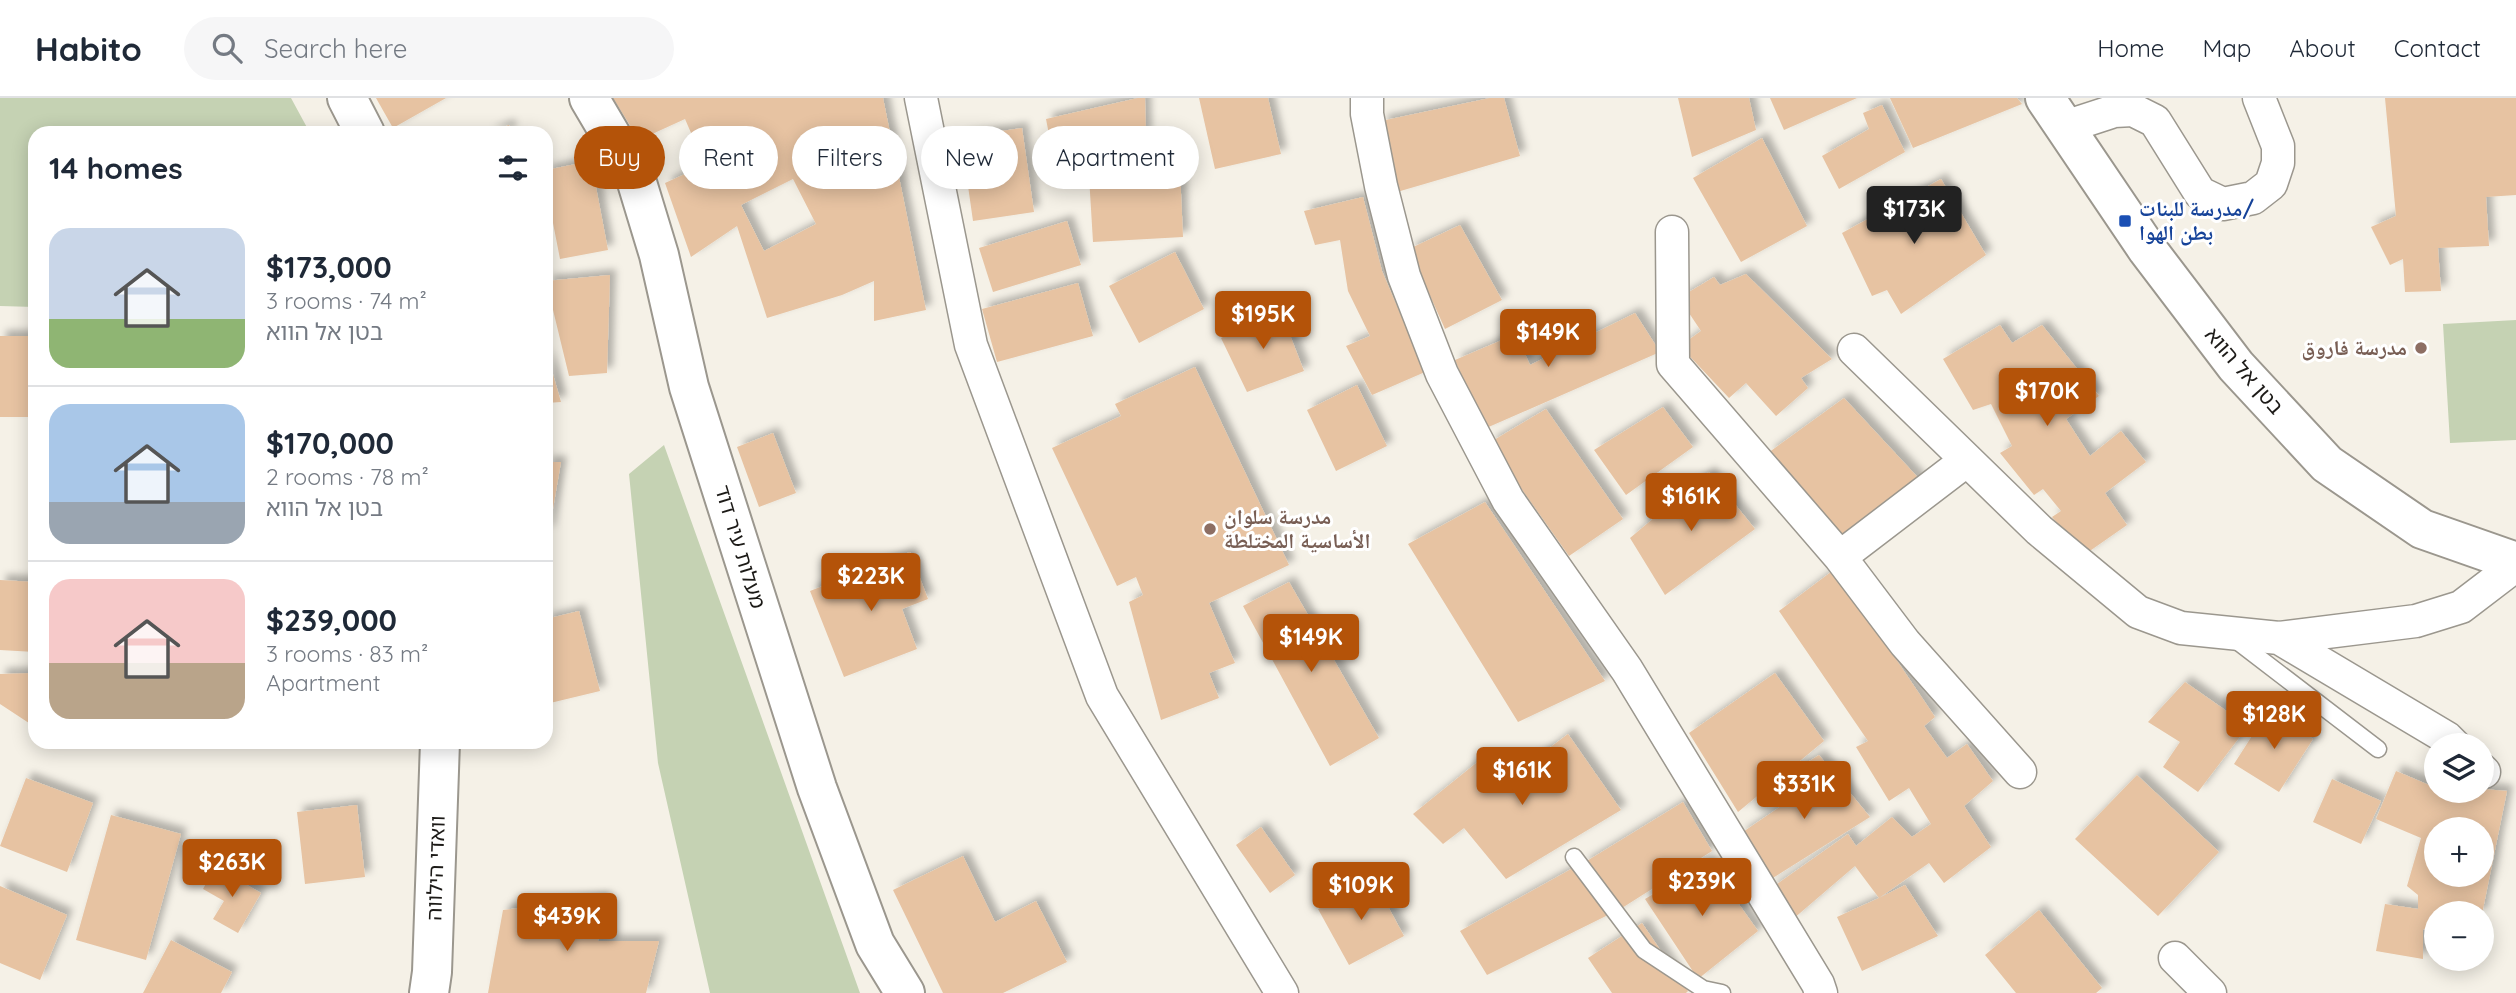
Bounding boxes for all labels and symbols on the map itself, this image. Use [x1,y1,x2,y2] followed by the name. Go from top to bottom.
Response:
[1865,186,1963,246] pin: $173K
[2139,195,2254,246] place label: مدرسة للبنات/ بطن الهوا
[2117,213,2133,229] marker: مدرسة للبنات/ بطن الهوا
[1214,292,1312,351] pin: $195K
[1499,310,1597,369] pin: $149K
[2200,321,2290,419] street label: בטן אל הווא
[2302,334,2407,361] place label: مدرسة فاروق
[2413,340,2429,356] marker: مدرسة فاروق
[1998,368,2096,428] pin: $170K
[1642,474,1740,533] pin: $161K
[710,482,772,612] street label: מעלות עיר דוד
[1224,503,1370,553] place label: مدرسة سلوان الأساسية المختلطة
[1202,521,1218,537] marker: مدرسة سلوان الأساسية المختلطة
[822,554,920,613] pin: $223K
[1262,614,1360,674] pin: $149K
[2225,692,2323,751] pin: $128K
[1473,748,1571,807] pin: $161K
[1755,762,1853,821] pin: $331K
[420,815,450,921] street label: וואדי הילווה
[183,840,281,899] pin: $263K
[1653,858,1751,918] pin: $239K
[1312,862,1410,922] pin: $109K
[518,894,616,953] pin: $439K

